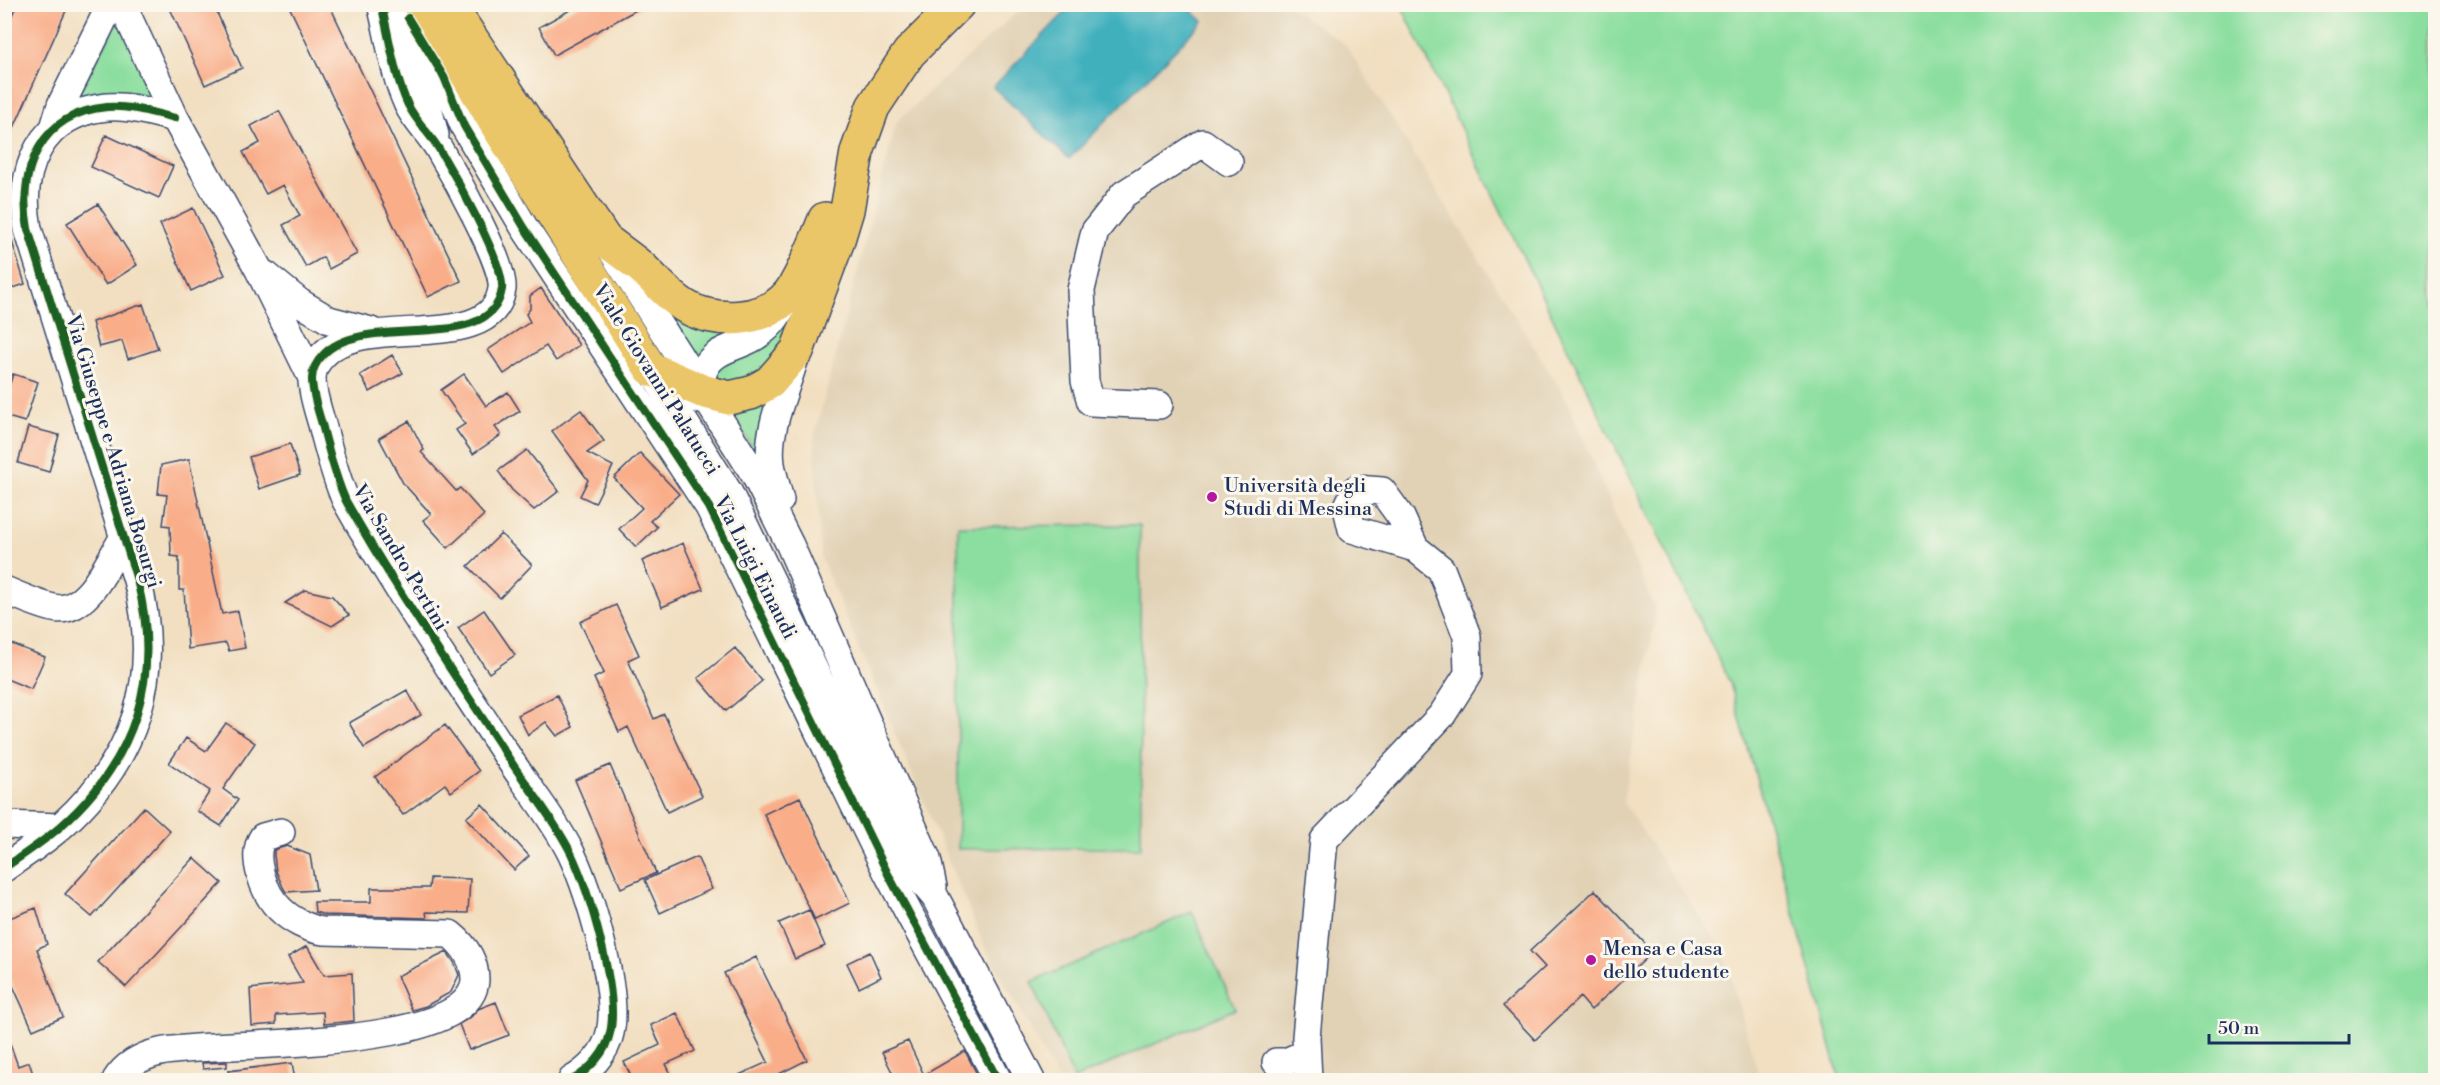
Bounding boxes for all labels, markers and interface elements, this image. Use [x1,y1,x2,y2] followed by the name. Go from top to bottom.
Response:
[586,279,725,480] street label: Viale Giovanni Palatucci
[59,311,166,592] street label: Via Giuseppe e Adriana Bosurgi
[1224,474,1373,522] place label: Università degli Studi di Messina
[346,479,454,636] street label: Via Sandro Pertini
[1205,490,1219,504] marker: Università degli Studi di Messina
[707,491,802,644] street label: Via Luigi Einaudi
[1603,937,1729,985] place label: Mensa e Casa dello studente
[1584,953,1598,967] marker: Mensa e Casa dello studente
[2209,1007,2348,1045] scale bar
[2218,1017,2260,1040] text: 50 m

